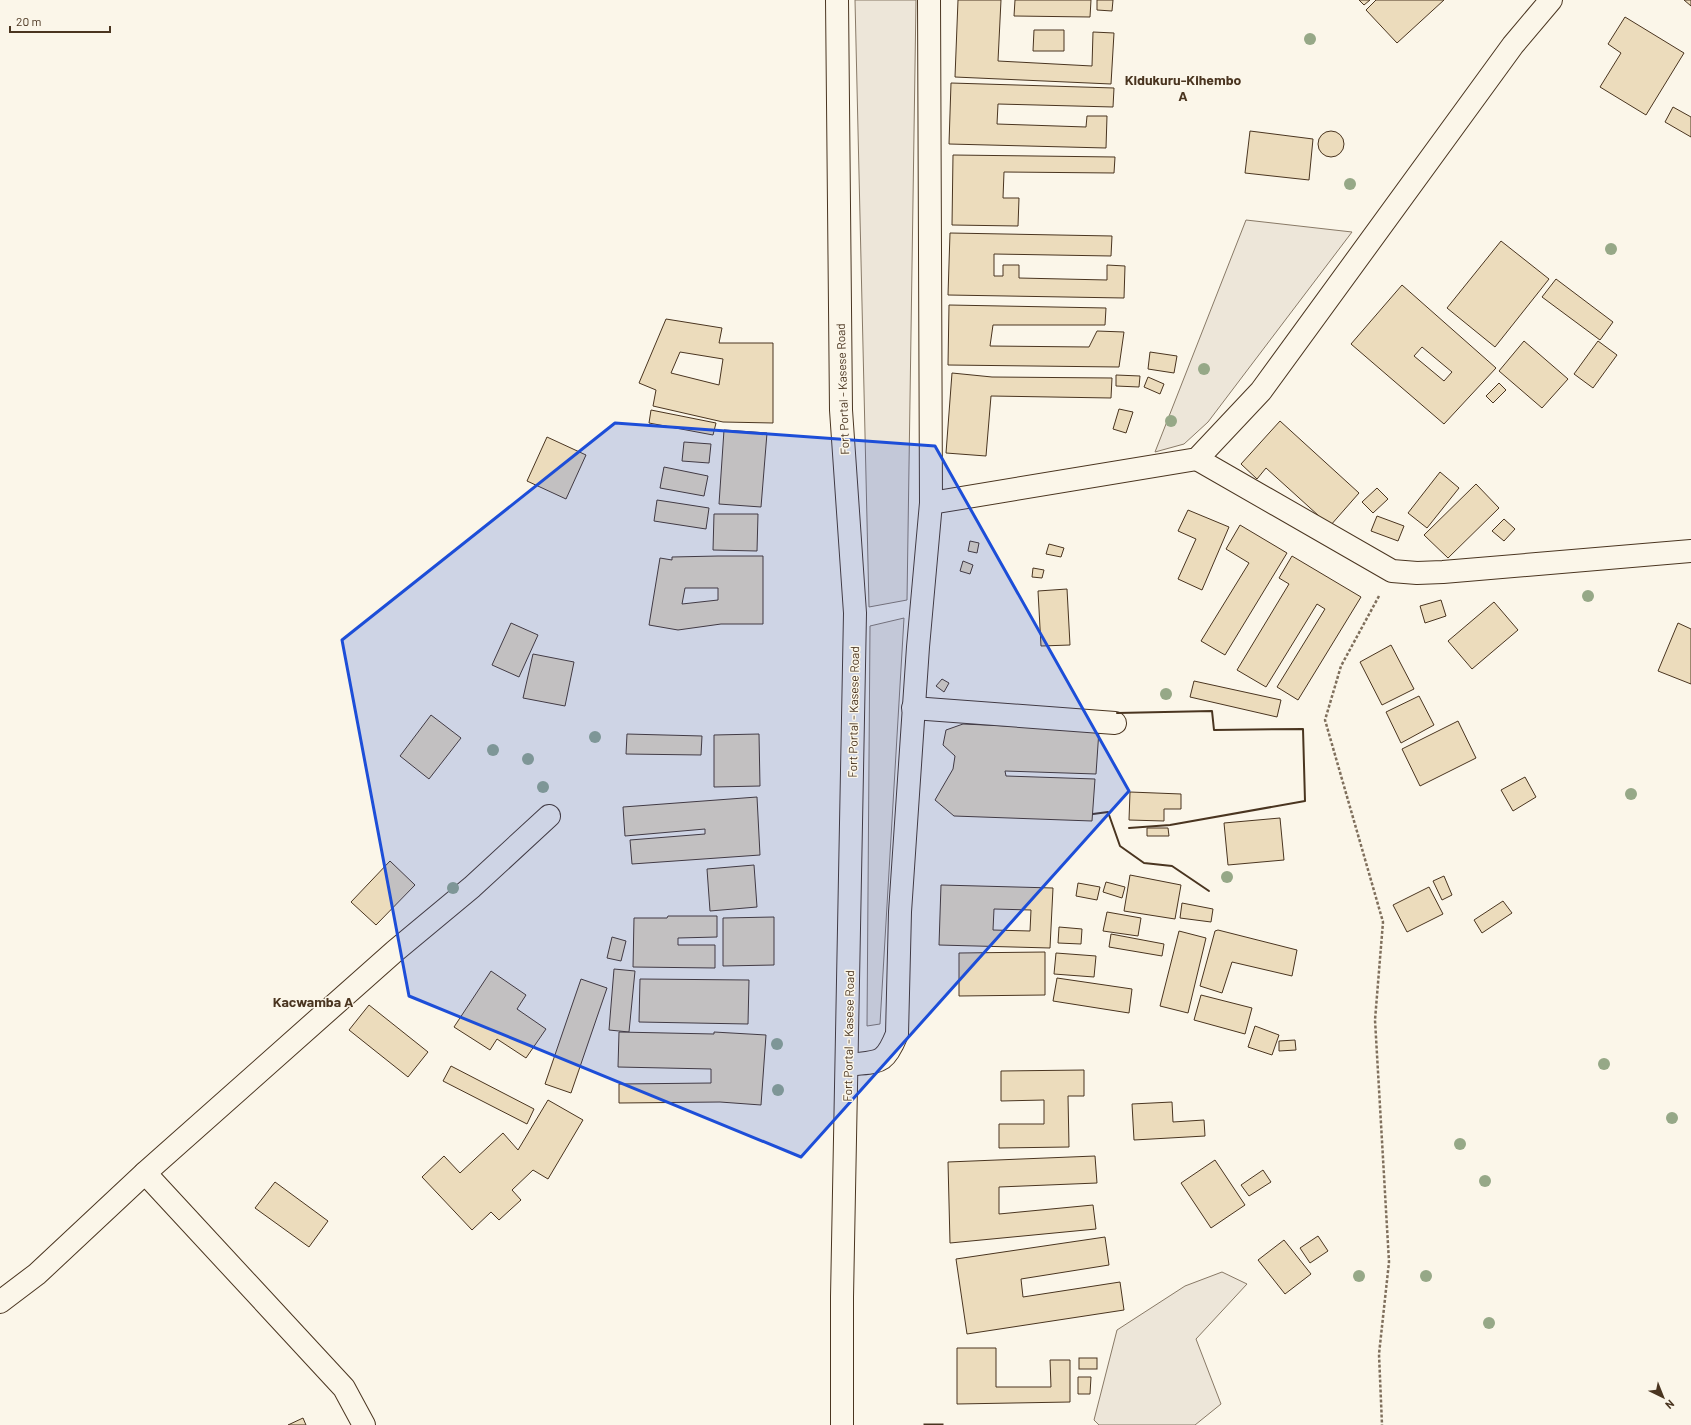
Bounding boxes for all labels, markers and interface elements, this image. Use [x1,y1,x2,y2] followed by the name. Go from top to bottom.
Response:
[10,8,110,34] scale bar
[16,14,42,28] text: 20 m
[1125,71,1242,104] district label: Kidukuru-Kihembo A
[833,323,851,455] street label: Fort Portal - Kasese Road
[845,646,861,778] street label: Fort Portal - Kasese Road
[840,970,856,1102] street label: Fort Portal - Kasese Road
[273,993,354,1010] district label: Kacwamba A
[1643,1377,1683,1417] north arrow
[1663,1397,1677,1412] text: N

